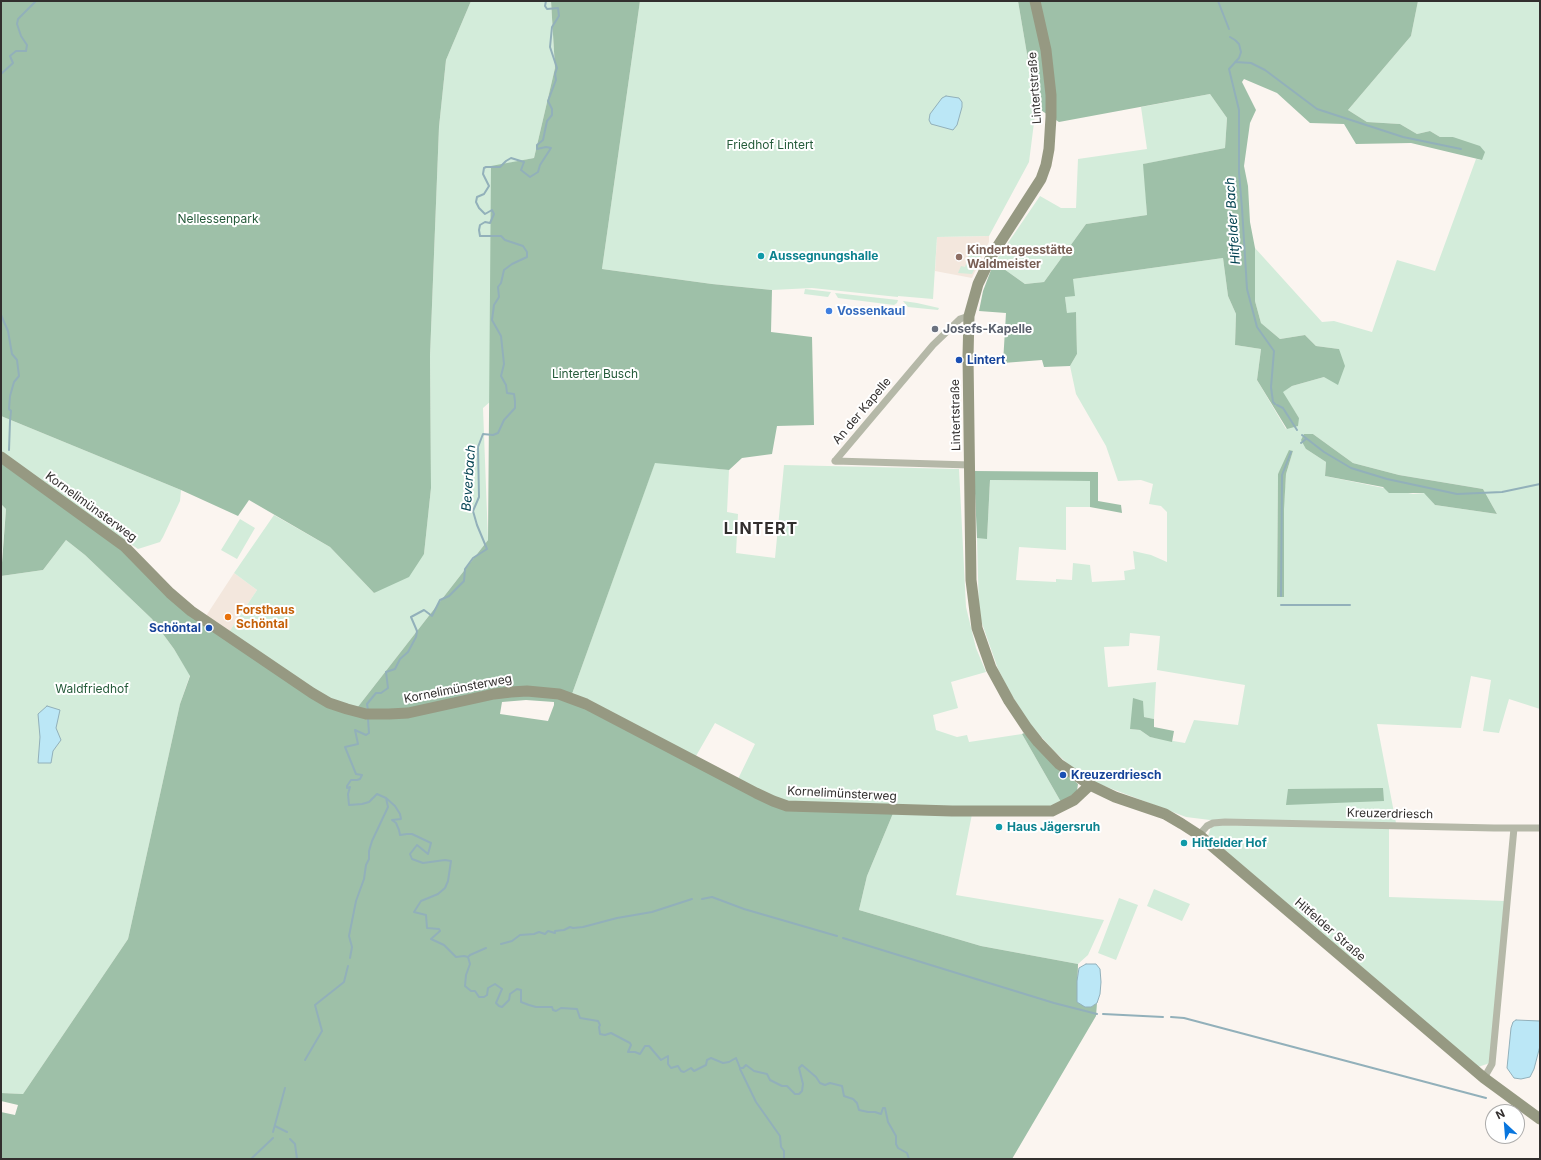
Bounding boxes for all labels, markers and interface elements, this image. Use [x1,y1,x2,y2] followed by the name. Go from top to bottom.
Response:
[1025,52,1045,124] street label: Lintertstraße
[726,138,814,152] park label: Friedhof Lintert
[1222,177,1244,265] water label: Hitfelder Bach
[177,212,259,226] park label: Nellessenpark
[967,243,1073,271] place label: Kindertagesstätte Waldmeister
[769,249,878,263] place label: Aussegnungshalle
[756,251,766,261] marker: Aussegnungshalle
[954,252,964,262] marker: Kindertagesstätte Waldmeister
[837,304,905,318] place label: Vossenkaul
[824,306,834,316] marker: Vossenkaul
[943,322,1032,336] place label: Josefs-Kapelle
[930,324,940,334] marker: Josefs-Kapelle
[967,353,1005,367] place label: Lintert
[954,355,964,365] marker: Lintert
[552,367,638,381] park label: Linterter Busch
[830,375,894,447] street label: An der Kapelle
[948,379,964,451] street label: Lintertstraße
[459,444,479,512] water label: Beverbach
[42,469,140,545] street label: Kornelimünsterweg
[724,519,798,539] district label: LINTERT
[236,603,295,631] place label: Forsthaus Schöntal
[223,612,233,622] marker: Forsthaus Schöntal
[149,621,201,635] place label: Schöntal
[204,623,214,633] marker: Schöntal
[403,671,513,707] street label: Kornelimünsterweg
[55,682,129,696] park label: Waldfriedhof
[1071,768,1161,782] place label: Kreuzerdriesch
[1058,770,1068,780] marker: Kreuzerdriesch
[787,784,897,804] street label: Kornelimünsterweg
[1347,806,1433,822] street label: Kreuzerdriesch
[1007,820,1100,834] place label: Haus Jägersruh
[994,822,1004,832] marker: Haus Jägersruh
[1192,836,1267,850] place label: Hitfelder Hof
[1179,838,1189,848] marker: Hitfelder Hof
[1292,895,1368,965] street label: Hitfelder Straße
[1485,1104,1525,1144] north arrow
[1493,1106,1507,1122] text: N

